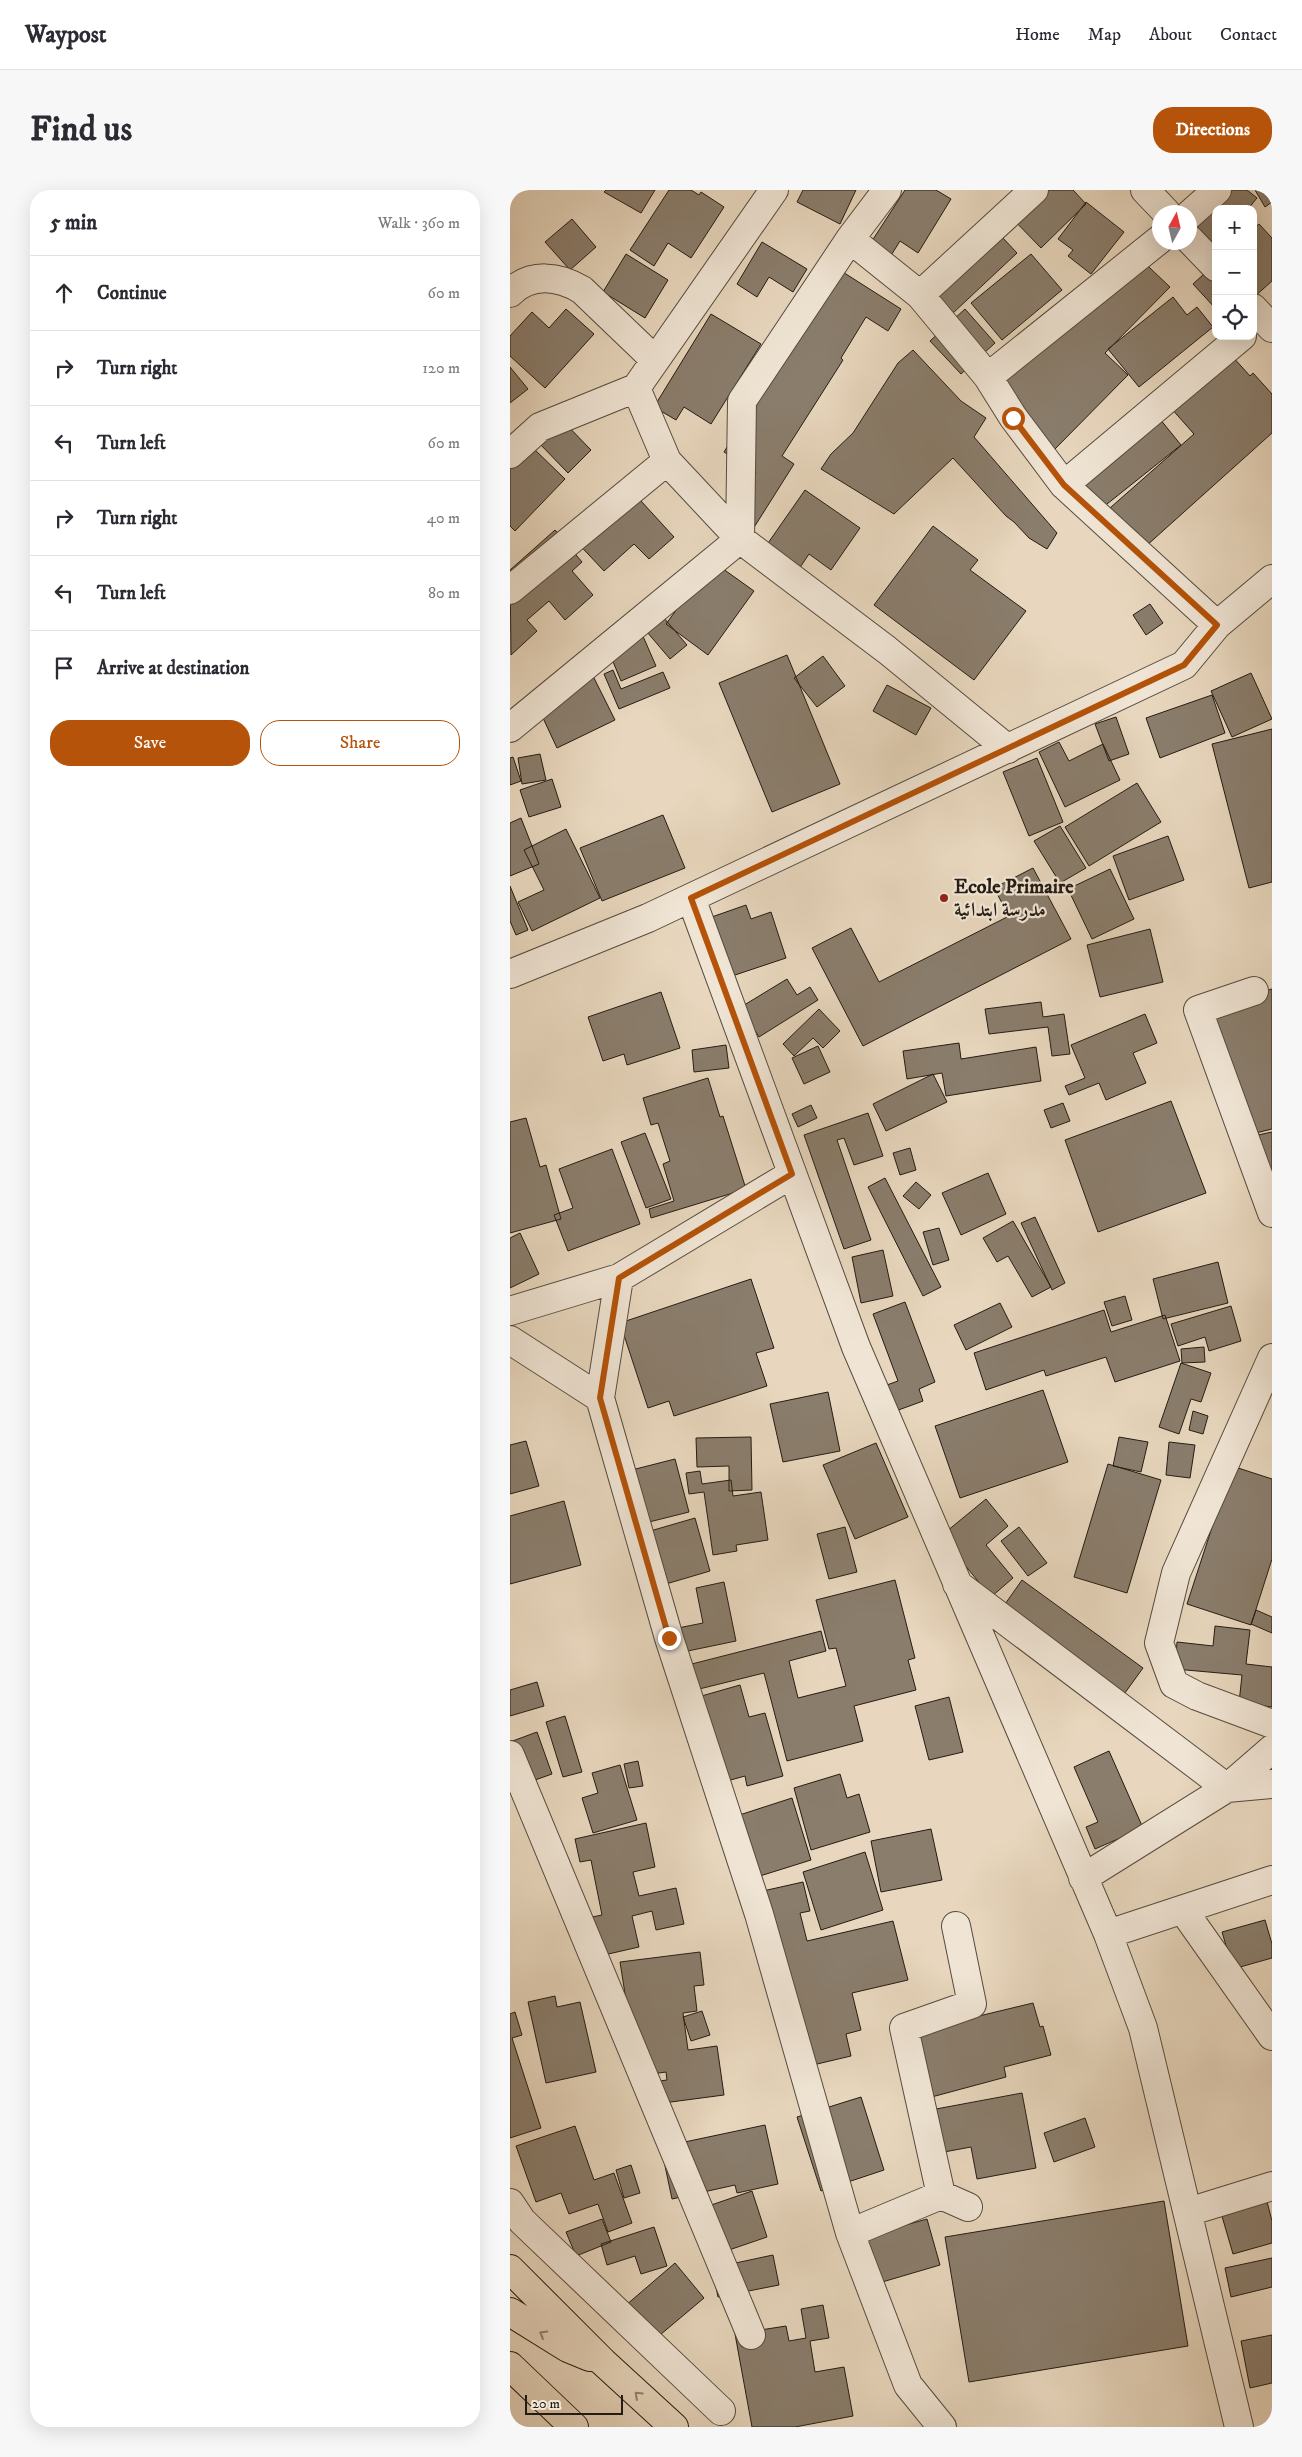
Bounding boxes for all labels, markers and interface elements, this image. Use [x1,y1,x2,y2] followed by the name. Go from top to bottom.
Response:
[25,20,106,50] text: Waypost
[1015,24,1060,46] text: Home
[1088,24,1121,46] text: Map
[1149,24,1192,46] text: About
[1220,24,1277,46] text: Contact
[1153,107,1272,153] button: Directions
[30,108,132,152] text: Find us
[1152,205,1197,250] north arrow
[1212,205,1257,340] map controls
[1212,205,1257,250] button: +
[50,210,97,236] text: 5 min
[378,213,460,233] text: Walk · 360 m
[1212,250,1257,295] button: −
[50,279,78,307] icon: ahead
[97,282,167,305] text: Continue
[428,283,460,303] text: 60 m
[1212,295,1257,340] button: locate
[50,354,78,382] icon: right
[97,357,177,380] text: Turn right
[422,358,460,378] text: 120 m
[1002,407,1025,430] route start
[50,429,78,457] icon: left
[97,432,166,455] text: Turn left
[428,433,460,453] text: 60 m
[50,504,78,532] icon: right
[97,507,177,530] text: Turn right
[427,508,460,528] text: 40 m
[50,579,78,607] icon: left
[97,582,166,605] text: Turn left
[428,583,460,603] text: 80 m
[50,654,78,682] icon: arrive
[97,657,249,680] text: Arrive at destination
[50,720,250,766] button: Save
[260,720,460,766] button: Share
[954,875,1074,923] place label: Ecole Primaire مدرسة ابتدائية
[938,892,950,904] marker: Ecole Primaire مدرسة ابتدائية
[658,1627,681,1650] route end
[539,2330,548,2340] one-way arrow
[525,2392,622,2415] scale bar
[634,2392,643,2401] one-way arrow
[532,2395,560,2413] text: 20 m

